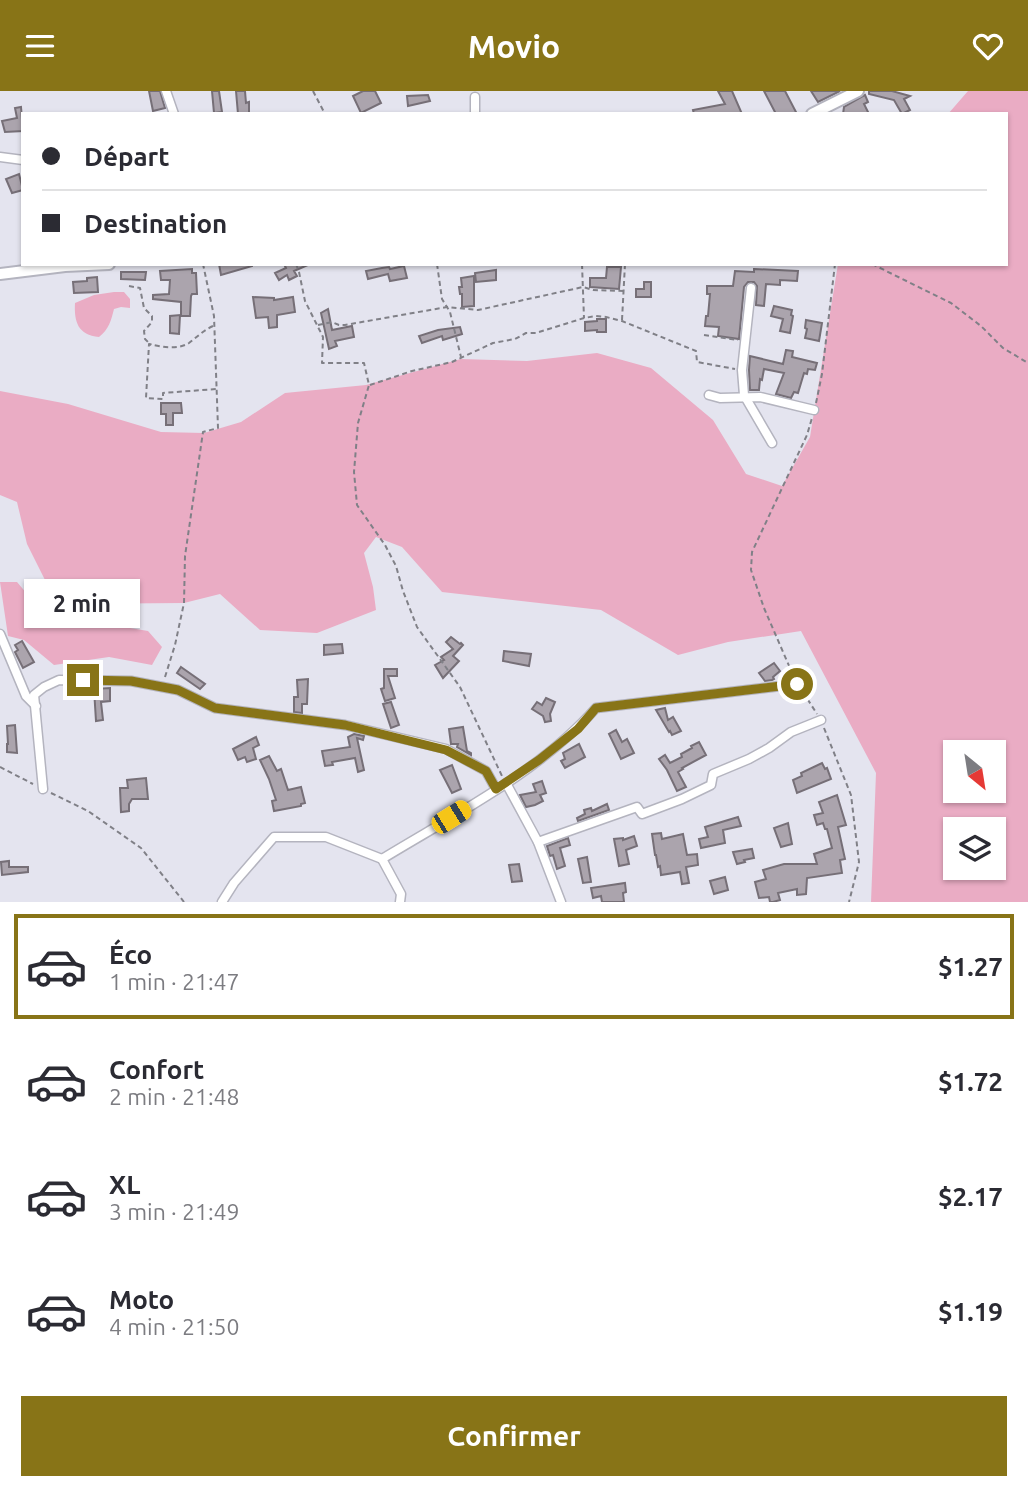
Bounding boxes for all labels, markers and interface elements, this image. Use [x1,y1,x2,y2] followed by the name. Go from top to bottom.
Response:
[21,27,59,65] icon: menu
[969,27,1007,65] icon: heart
[468,28,560,64] text: Movio
[84,142,170,171] text: Départ
[84,209,227,238] text: Destination
[25,579,141,627] callout: 2 min
[53,591,111,616] text: 2 min
[67,664,99,696] route end
[781,668,813,700] route start
[943,740,1006,803] north arrow
[943,740,1006,880] map controls
[428,797,475,837] car
[943,817,1006,880] button: layers
[25,935,88,998] icon: car
[109,940,152,969] text: Éco
[938,952,1003,981] text: $1.27
[109,969,240,994] text: 1 min · 21:47
[25,1050,88,1113] icon: car
[109,1055,204,1084] text: Confort
[938,1067,1003,1096] text: $1.72
[109,1084,240,1109] text: 2 min · 21:48
[25,1165,88,1228] icon: car
[109,1170,140,1199] text: XL
[938,1182,1003,1211] text: $2.17
[109,1199,240,1224] text: 3 min · 21:49
[25,1280,88,1343] icon: car
[109,1285,174,1314] text: Moto
[938,1297,1003,1326] text: $1.19
[109,1314,240,1339] text: 4 min · 21:50
[21,1396,1007,1476] button: Confirmer

